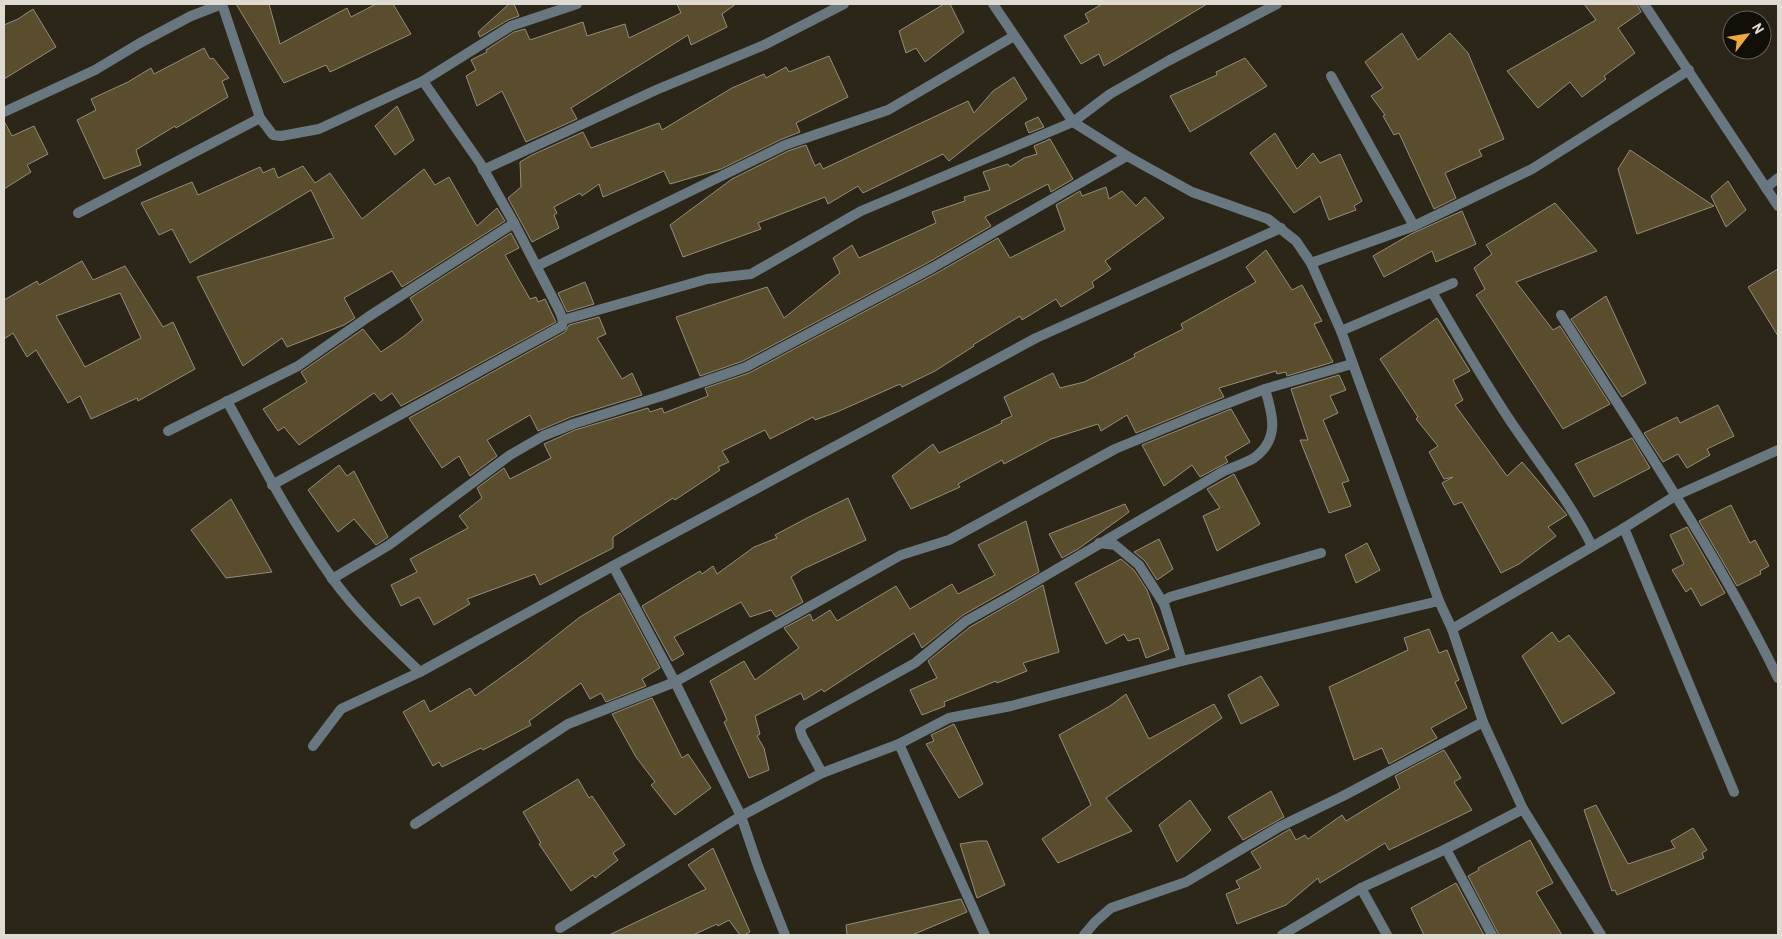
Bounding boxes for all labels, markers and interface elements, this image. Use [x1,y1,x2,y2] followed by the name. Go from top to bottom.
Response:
[1722,10,1772,60] north arrow
[1749,20,1768,36] text: N

